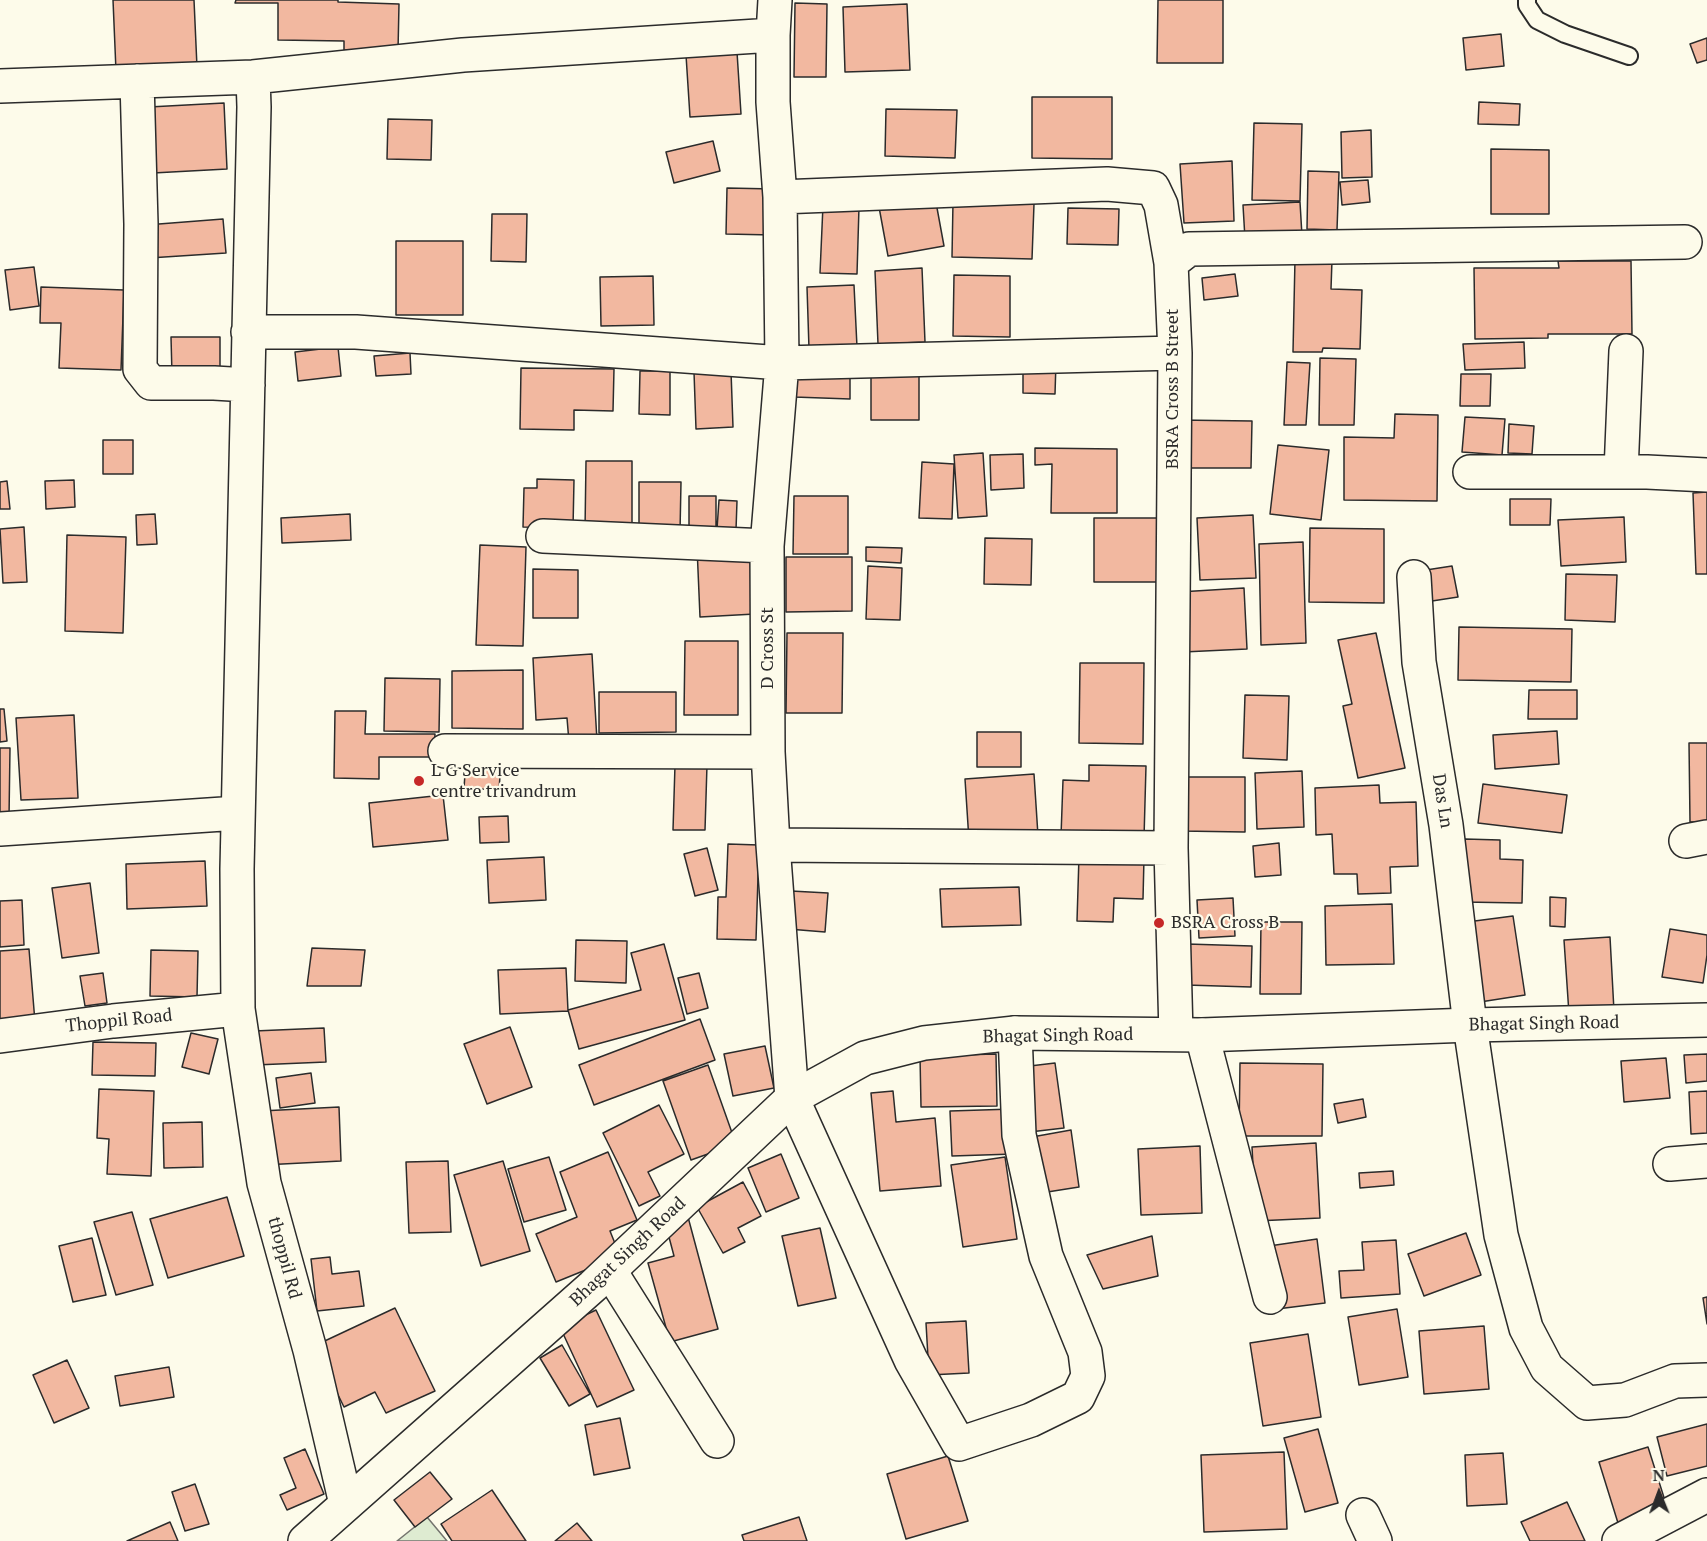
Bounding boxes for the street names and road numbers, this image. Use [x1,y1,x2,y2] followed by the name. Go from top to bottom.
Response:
[1162,309,1184,469] street label: BSRA Cross B Street
[757,607,779,689] street label: D Cross St
[1427,772,1457,830] street label: Das Ln
[64,1005,174,1037] street label: Thoppil Road
[1468,1012,1620,1036] street label: Bhagat Singh Road
[982,1024,1134,1048] street label: Bhagat Singh Road
[566,1193,690,1311] street label: Bhagat Singh Road
[263,1215,305,1301] street label: thoppil Rd

